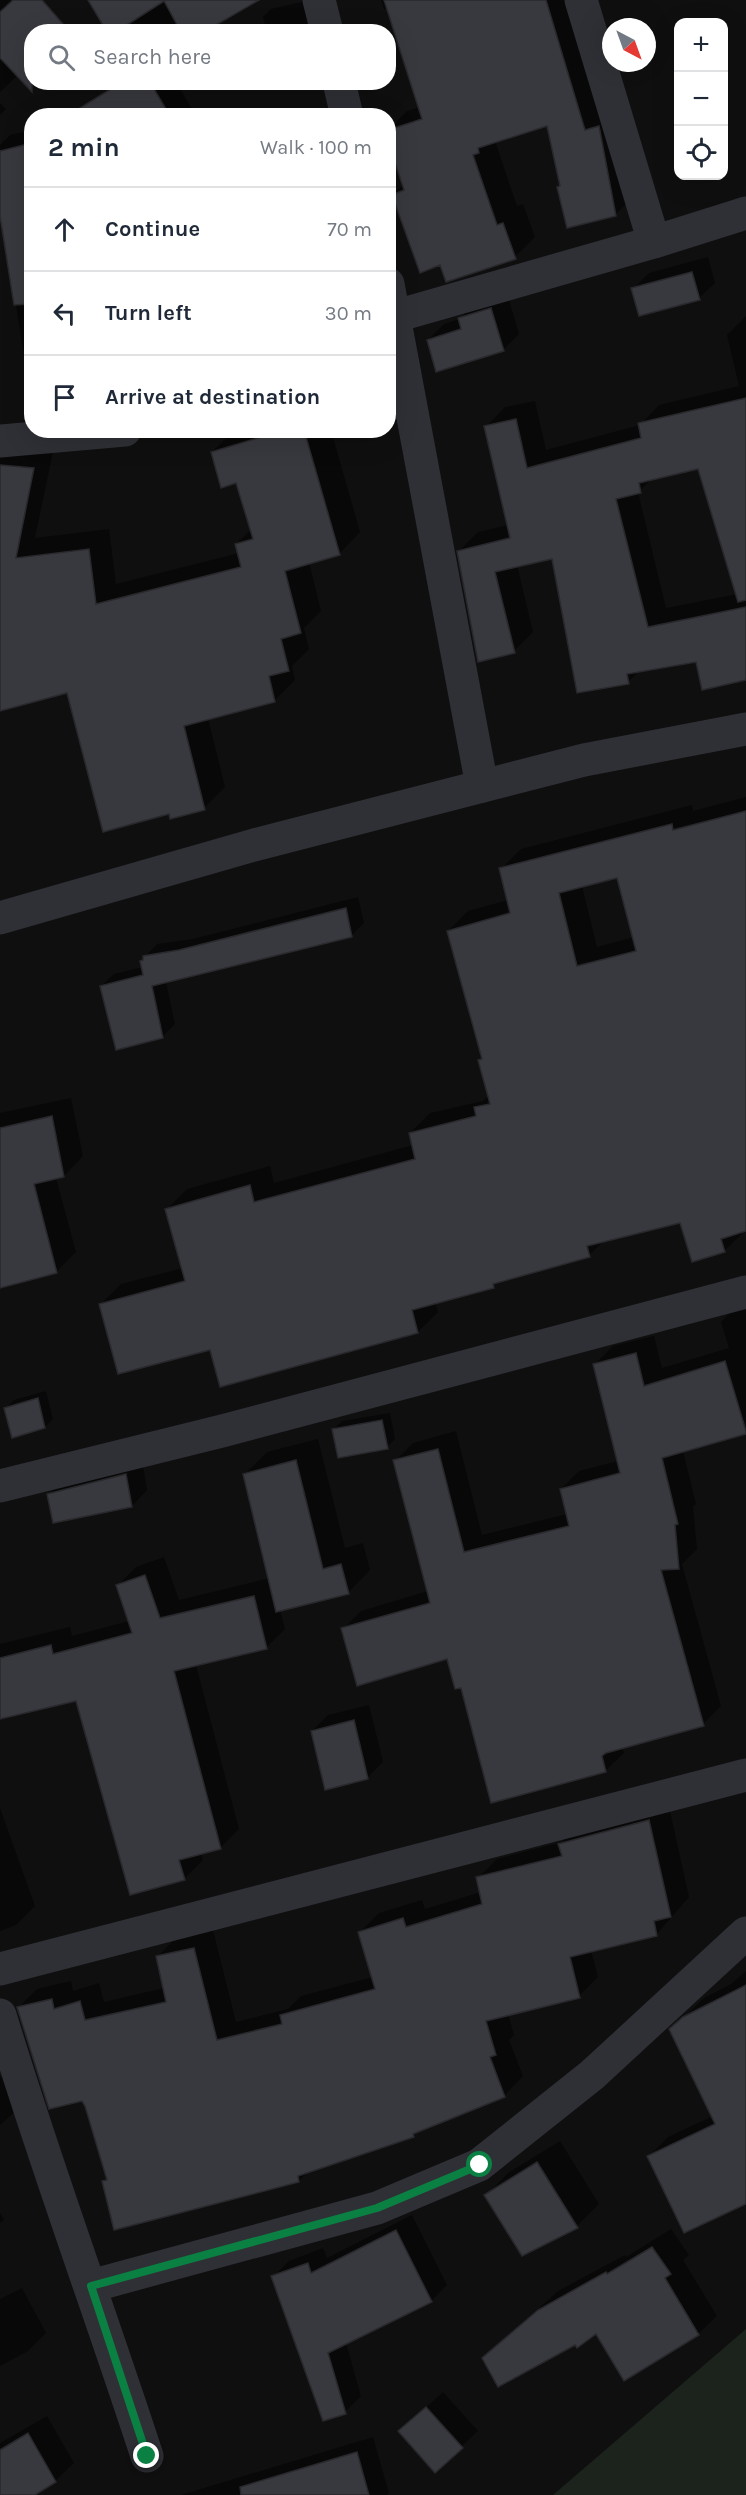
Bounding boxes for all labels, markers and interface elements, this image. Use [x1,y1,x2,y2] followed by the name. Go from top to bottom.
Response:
[602,18,656,72] north arrow
[674,18,728,180] map controls
[674,18,728,72] button: +
[24,24,396,90] search box
[45,41,78,74] icon: search
[93,44,211,70] text: Search here
[674,72,728,126] button: −
[674,126,728,180] button: locate
[48,132,120,163] text: 2 min
[260,136,372,159] text: Walk · 100 m
[48,213,81,246] icon: ahead
[105,216,200,242] text: Continue
[327,218,372,241] text: 70 m
[48,297,81,330] icon: left
[105,300,192,326] text: Turn left
[325,302,372,325] text: 30 m
[48,381,81,414] icon: arrive
[105,384,320,410] text: Arrive at destination
[466,2151,492,2177] route start
[133,2442,159,2468] route end

